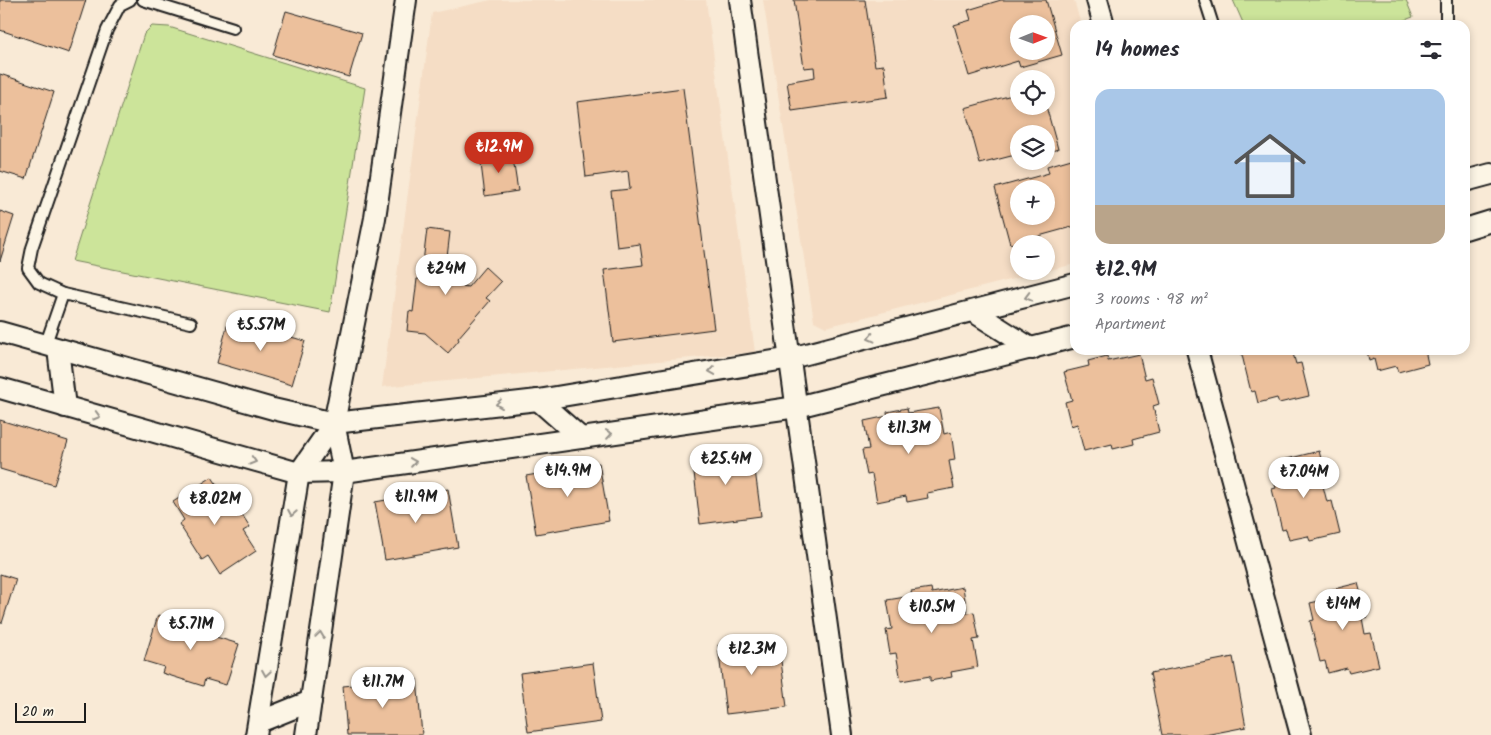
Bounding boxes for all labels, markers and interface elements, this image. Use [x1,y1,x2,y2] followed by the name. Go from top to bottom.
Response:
[1010,15,1055,60] north arrow
[1010,15,1055,280] map controls
[1095,34,1180,67] text: 14 homes
[1417,36,1445,64] icon: filters
[1010,70,1055,115] button: locate
[1225,121,1315,211] icon: home
[1010,125,1055,170] button: layers
[458,132,540,174] pin: ₺12.9M
[476,135,522,160] text: ₺12.9M
[1010,180,1055,225] button: +
[1010,235,1055,280] button: −
[416,254,476,296] pin: ₺24M
[1095,254,1157,287] text: ₺12.9M
[427,257,465,282] text: ₺24M
[1095,287,1208,312] text: 3 rooms · 98 m²
[1024,291,1033,301] one-way arrow
[220,310,302,352] pin: ₺5.57M
[1095,312,1166,337] text: Apartment
[237,313,285,338] text: ₺5.57M
[867,332,875,342] one-way arrow
[707,365,716,375] one-way arrow
[495,398,503,409] one-way arrow
[93,410,101,420] one-way arrow
[868,412,950,455] pin: ₺11.3M
[887,416,931,441] text: ₺11.3M
[605,429,613,440] one-way arrow
[685,444,767,486] pin: ₺25.4M
[701,447,751,472] text: ₺25.4M
[249,455,257,465] one-way arrow
[527,456,609,498] pin: ₺14.9M
[1263,456,1345,499] pin: ₺7.04M
[410,457,418,468] one-way arrow
[545,459,591,484] text: ₺14.9M
[1279,460,1329,485] text: ₺7.04M
[375,482,457,524] pin: ₺11.9M
[174,484,256,526] pin: ₺8.02M
[395,485,437,510] text: ₺11.9M
[189,487,241,512] text: ₺8.02M
[287,509,298,517] one-way arrow
[1313,588,1373,631] pin: ₺14M
[891,592,973,634] pin: ₺10.5M
[1326,592,1360,617] text: ₺14M
[909,595,955,620] text: ₺10.5M
[150,608,232,651] pin: ₺5.71M
[168,612,214,637] text: ₺5.71M
[314,630,325,638] one-way arrow
[711,634,793,676] pin: ₺12.3M
[728,637,776,662] text: ₺12.3M
[342,666,424,709] pin: ₺11.7M
[262,669,272,678] one-way arrow
[362,670,404,695] text: ₺11.7M
[15,700,86,723] scale bar
[22,701,54,723] text: 20 m

